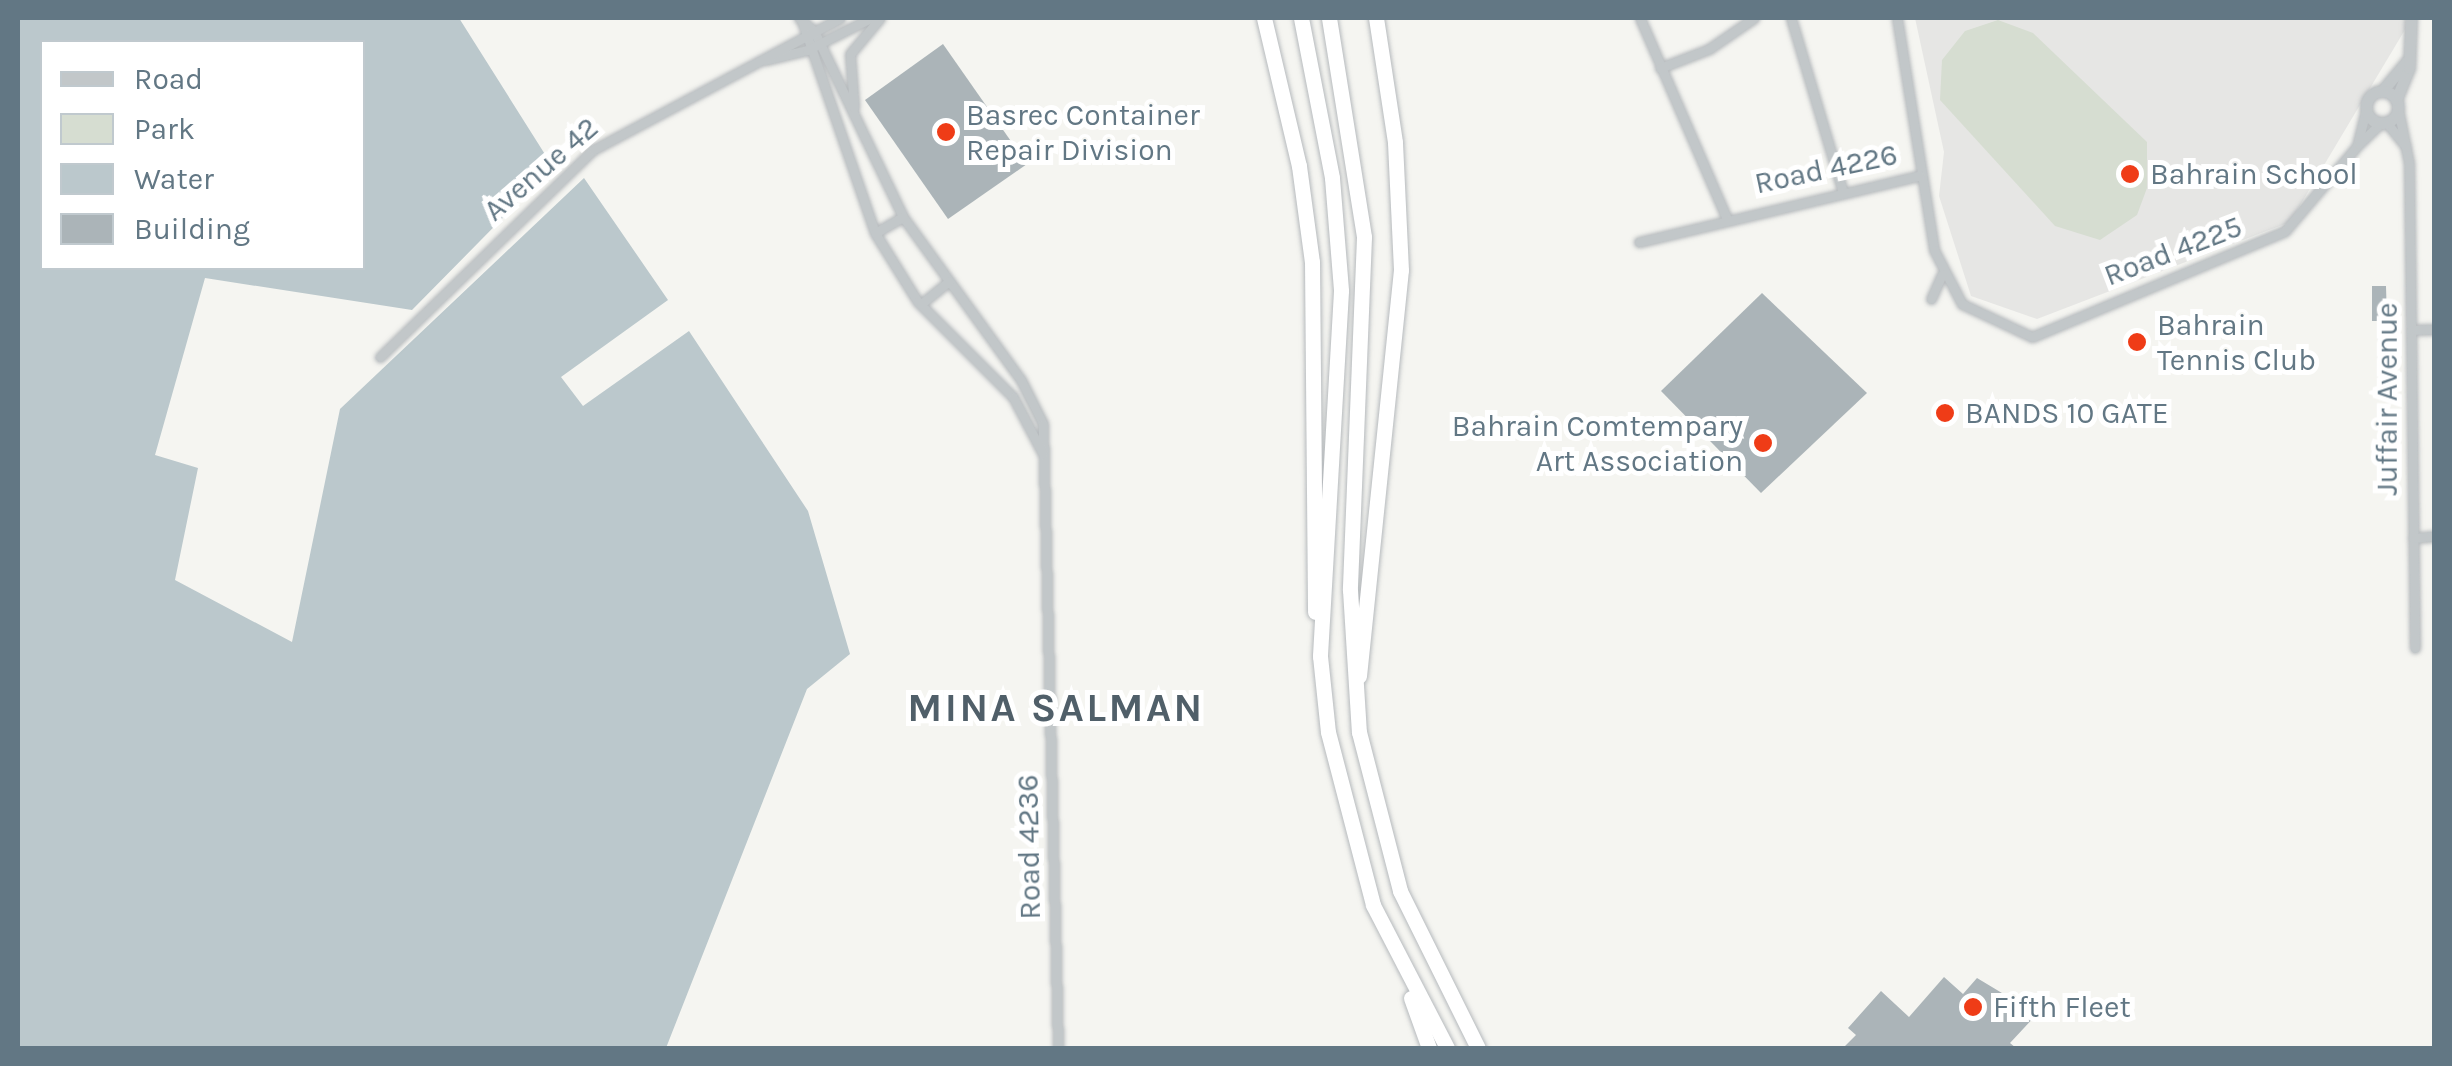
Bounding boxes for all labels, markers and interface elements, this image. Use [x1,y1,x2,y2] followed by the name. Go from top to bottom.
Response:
[40,40,365,270] legend
[134,61,203,97] text: Road
[966,97,1200,168] place label: Basrec Container Repair Division
[476,109,606,229] street label: Avenue 42
[134,111,195,147] text: Park
[935,121,957,143] marker: Basrec Container Repair Division
[1751,136,1901,202] street label: Road 4226
[2150,156,2358,192] place label: Bahrain School
[134,161,214,197] text: Water
[2119,163,2141,185] marker: Bahrain School
[2099,208,2247,294] street label: Road 4225
[134,211,250,247] text: Building
[2369,303,2405,495] street label: Juffair Avenue
[2157,307,2316,378] place label: Bahrain Tennis Club
[2126,331,2148,353] marker: Bahrain Tennis Club
[1965,395,2169,431] place label: BANDS 10 GATE
[1934,402,1956,424] marker: BANDS 10 GATE
[1452,408,1743,478] place label: Bahrain Comtempary Art Association
[1752,432,1774,454] marker: Bahrain Comtempary Art Association
[907,684,1205,732] district label: MINA SALMAN
[1010,774,1048,920] street label: Road 4236
[1993,989,2131,1025] place label: Fifth Fleet
[1962,996,1984,1018] marker: Fifth Fleet

